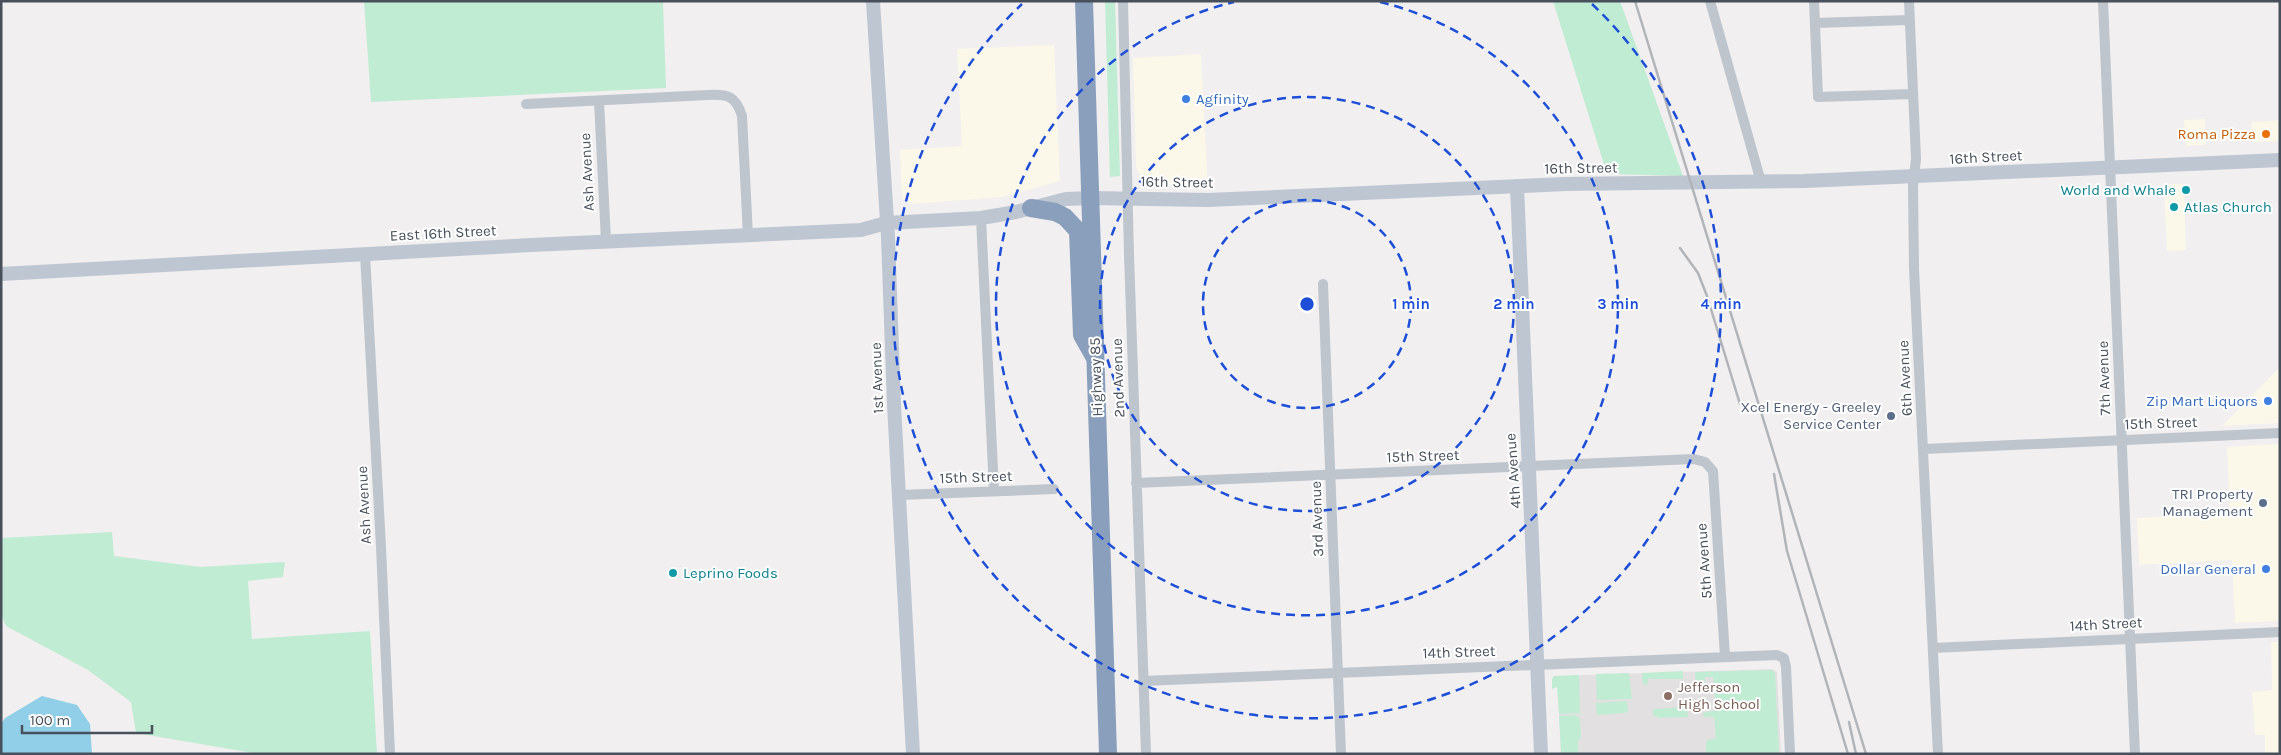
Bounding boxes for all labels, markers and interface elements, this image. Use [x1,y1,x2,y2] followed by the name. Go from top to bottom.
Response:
[1196,90,1249,108] place label: Agfinity
[1180,93,1192,105] marker: Agfinity
[2177,125,2256,143] place label: Roma Pizza
[2260,128,2272,140] marker: Roma Pizza
[576,132,598,212] street label: Ash Avenue
[1949,146,2023,168] street label: 16th Street
[1544,158,1618,178] street label: 16th Street
[1140,172,1214,192] street label: 16th Street
[2060,181,2176,199] place label: World and Whale
[2180,184,2192,196] marker: World and Whale
[2184,198,2272,216] place label: Atlas Church
[2168,201,2180,213] marker: Atlas Church
[389,221,497,245] street label: East 16th Street
[1298,295,1316,313] centre of rings
[1392,295,1430,313] text: 1 min
[1493,295,1535,313] text: 2 min
[1597,295,1639,313] text: 3 min
[1700,295,1742,313] text: 4 min
[1086,337,1106,417] street label: Highway 85
[1108,338,1128,418] street label: 2nd Avenue
[1894,339,1916,417] street label: 6th Avenue
[2094,340,2114,416] street label: 7th Avenue
[867,342,887,414] street label: 1st Avenue
[2146,392,2258,410] place label: Zip Mart Liquors
[2262,395,2274,407] marker: Zip Mart Liquors
[1740,398,1882,433] place label: Xcel Energy - Greeley Service Center
[1885,410,1897,422] marker: Xcel Energy - Greeley Service Center
[2124,413,2198,433] street label: 15th Street
[1501,432,1525,510] street label: 4th Avenue
[1386,446,1460,466] street label: 15th Street
[353,465,375,545] street label: Ash Avenue
[939,467,1013,487] street label: 15th Street
[1307,481,1327,557] street label: 3rd Avenue
[2162,485,2253,520] place label: TRI Property Management
[2257,497,2269,509] marker: TRI Property Management
[1692,522,1716,600] street label: 5th Avenue
[2160,560,2256,578] place label: Dollar General
[2260,563,2272,575] marker: Dollar General
[683,564,778,582] place label: Leprino Foods
[667,567,679,579] marker: Leprino Foods
[2069,613,2143,635] street label: 14th Street
[1422,642,1496,662] street label: 14th Street
[1678,678,1760,713] place label: Jefferson High School
[1662,690,1674,702] marker: Jefferson High School
[22,702,152,734] scale bar
[30,711,70,729] text: 100 m

